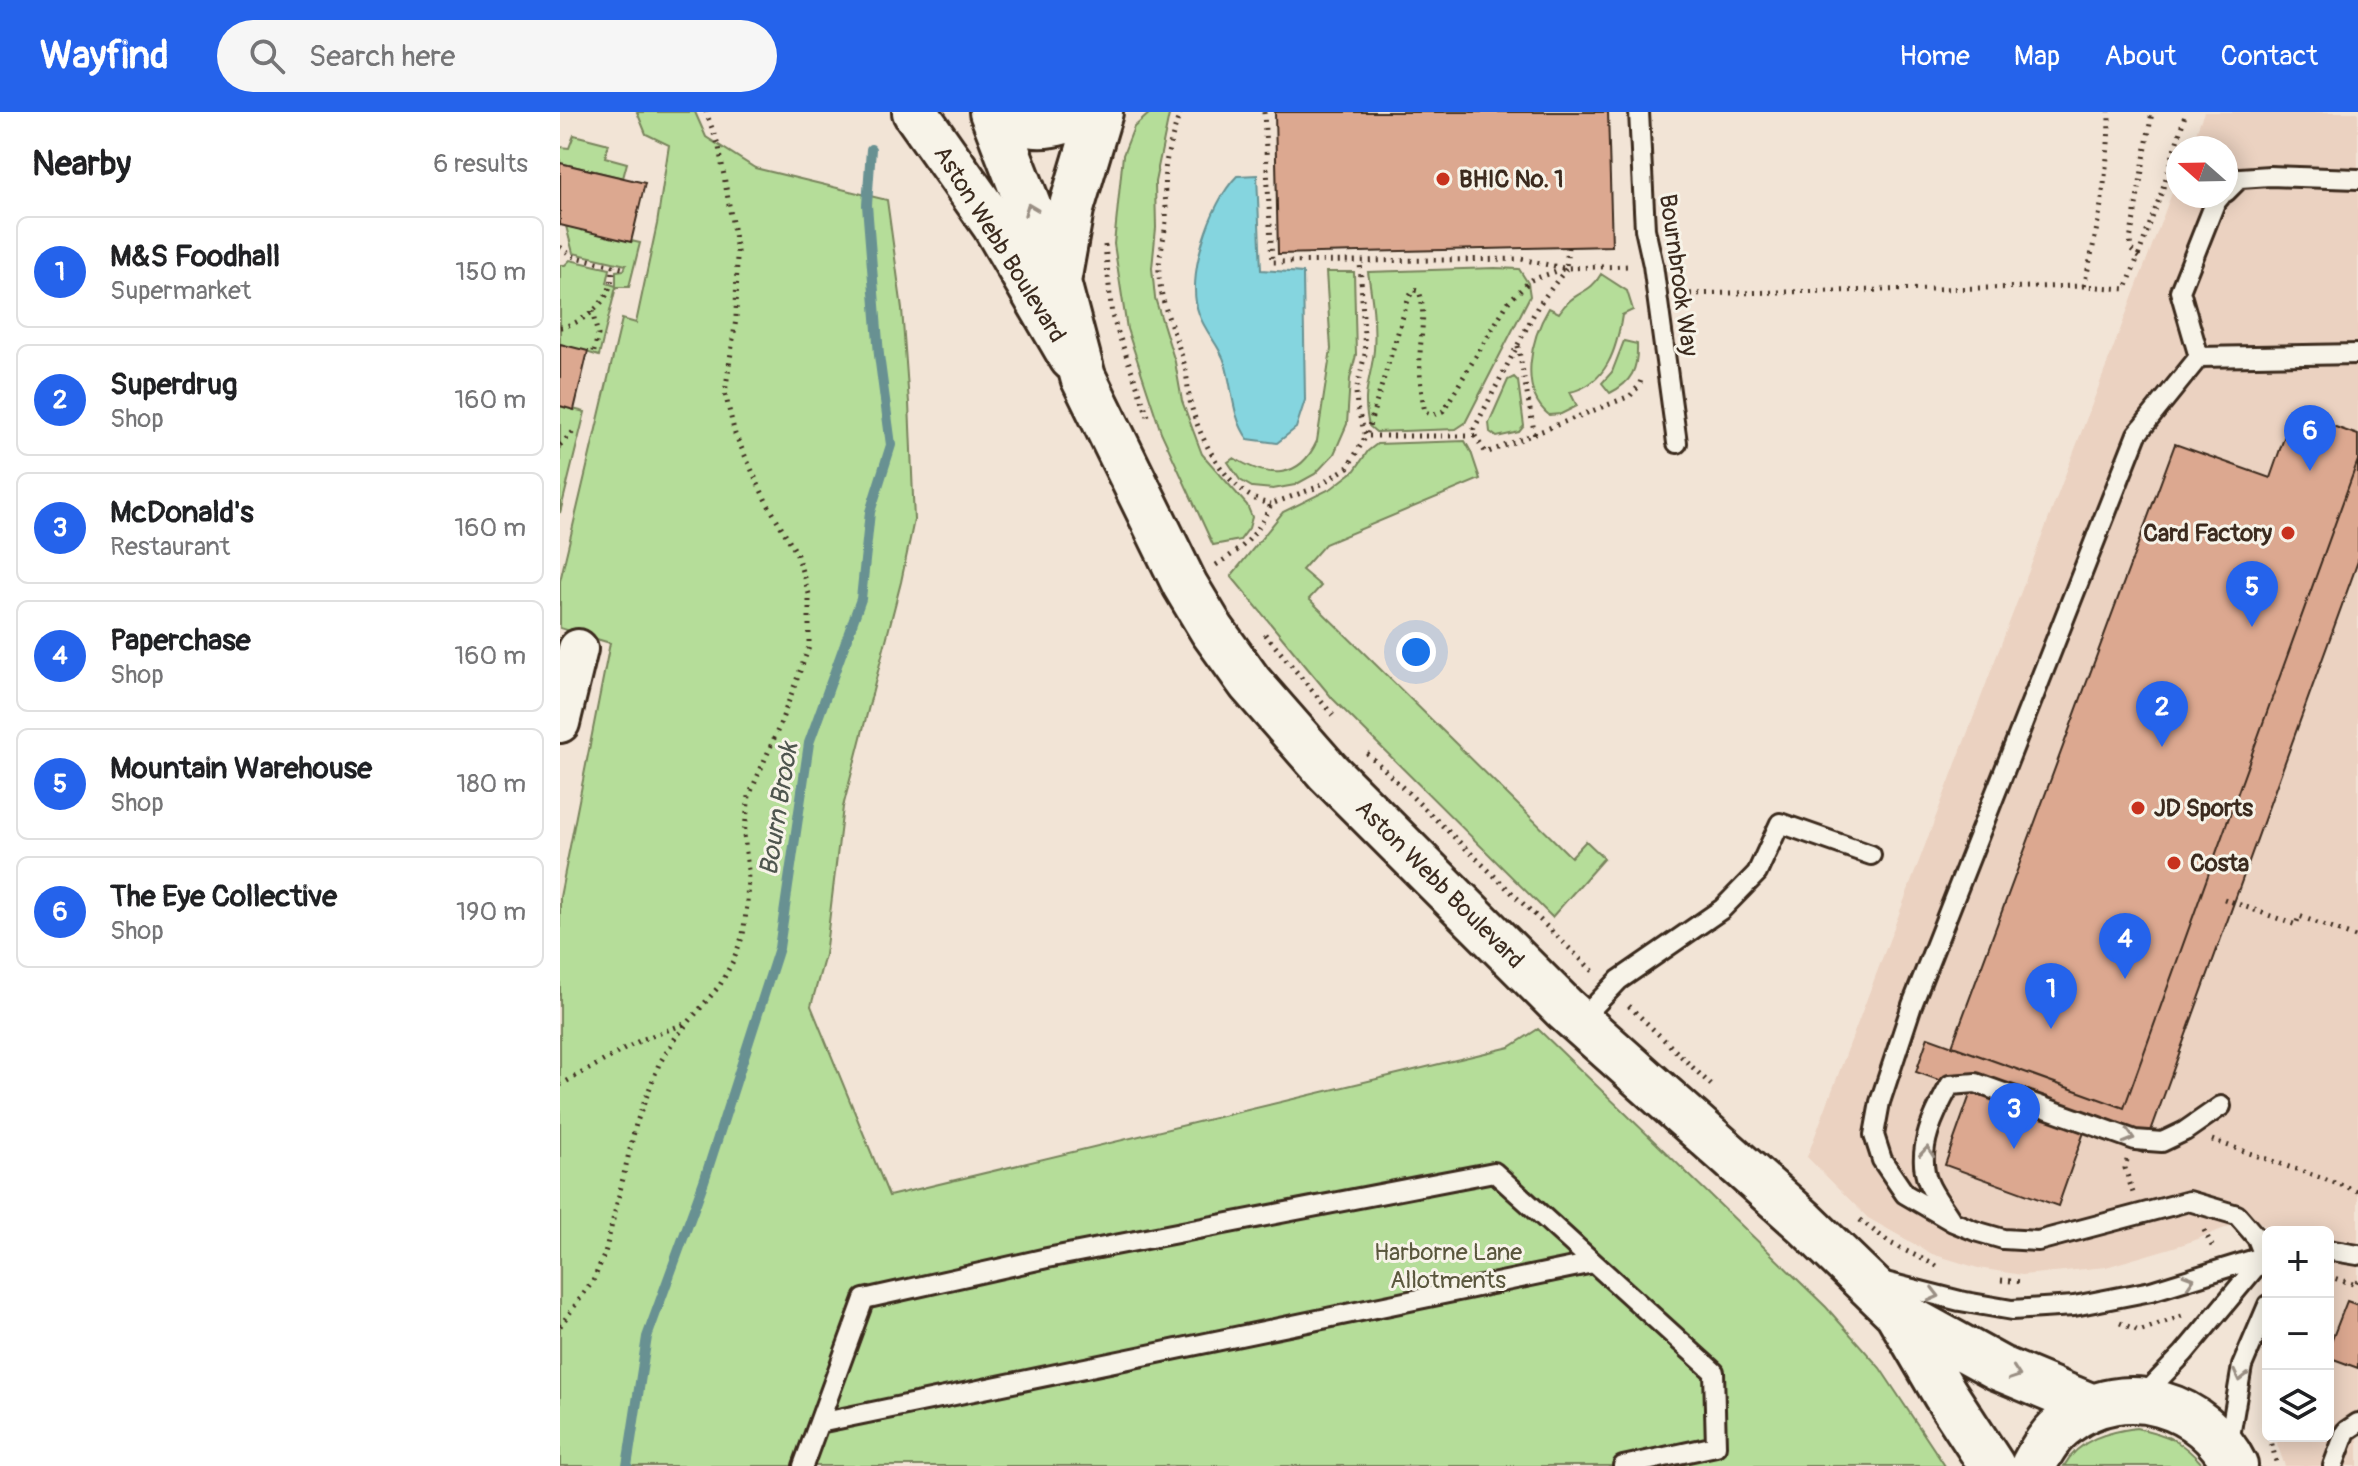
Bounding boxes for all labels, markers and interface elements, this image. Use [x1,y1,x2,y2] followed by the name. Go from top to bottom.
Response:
[217,20,777,92] search box
[40,32,169,80] text: Wayfind
[245,34,289,78] icon: search
[309,38,455,75] text: Search here
[1899,39,1970,74] text: Home
[2014,39,2060,74] text: Map
[2104,39,2177,74] text: About
[2221,39,2318,74] text: Contact
[2166,136,2238,208] north arrow
[927,141,1072,348] street label: Aston Webb Boulevard
[32,143,131,186] text: Nearby
[433,148,528,180] text: 6 results
[1459,165,1564,194] place label: BHIC No. 1
[1434,170,1452,188] marker: BHIC No. 1
[1653,192,1704,358] street label: Bournbrook Way
[1023,203,1040,217] one-way arrow
[110,238,280,275] text: M&S Foodhall
[55,256,65,288] text: 1
[455,256,526,288] text: 150 m
[110,275,251,307] text: Supermarket
[110,366,237,403] text: Superdrug
[53,384,67,416] text: 2
[454,384,526,416] text: 160 m
[110,403,164,435] text: Shop
[2284,405,2336,471] pin: 6
[110,494,254,531] text: McDonald's
[53,512,67,544] text: 3
[454,512,526,544] text: 160 m
[2143,519,2273,548] place label: Card Factory
[2279,524,2297,542] marker: Card Factory
[110,531,230,563] text: Restaurant
[2226,561,2278,627] pin: 5
[110,622,250,659] text: Paperchase
[1396,632,1436,672] your location
[52,640,68,672] text: 4
[454,640,526,672] text: 160 m
[110,659,164,691] text: Shop
[2136,681,2188,747] pin: 2
[753,739,806,878] water label: Bourn Brook
[110,750,372,787] text: Mountain Warehouse
[53,768,67,800] text: 5
[456,768,526,800] text: 180 m
[110,787,164,819] text: Shop
[1349,794,1530,975] street label: Aston Webb Boulevard
[2154,794,2253,823] place label: JD Sports
[2129,799,2147,817] marker: JD Sports
[2190,849,2249,878] place label: Costa
[2165,854,2183,872] marker: Costa
[110,878,337,915] text: The Eye Collective
[52,896,68,928] text: 6
[456,896,526,928] text: 190 m
[2099,913,2151,979] pin: 4
[110,915,164,947] text: Shop
[2025,963,2077,1029] pin: 1
[1988,1083,2040,1149] pin: 3
[2122,1128,2136,1144] one-way arrow
[1918,1145,1935,1158] one-way arrow
[2262,1226,2334,1442] map controls
[2262,1226,2334,1298] button: +
[1374,1238,1522,1295] park label: Harborne Lane Allotments
[2182,1273,2196,1289] one-way arrow
[1927,1285,1941,1302] one-way arrow
[2262,1298,2334,1370] button: −
[2007,1364,2021,1381] one-way arrow
[2232,1368,2249,1382] one-way arrow
[2262,1370,2334,1442] button: layers

